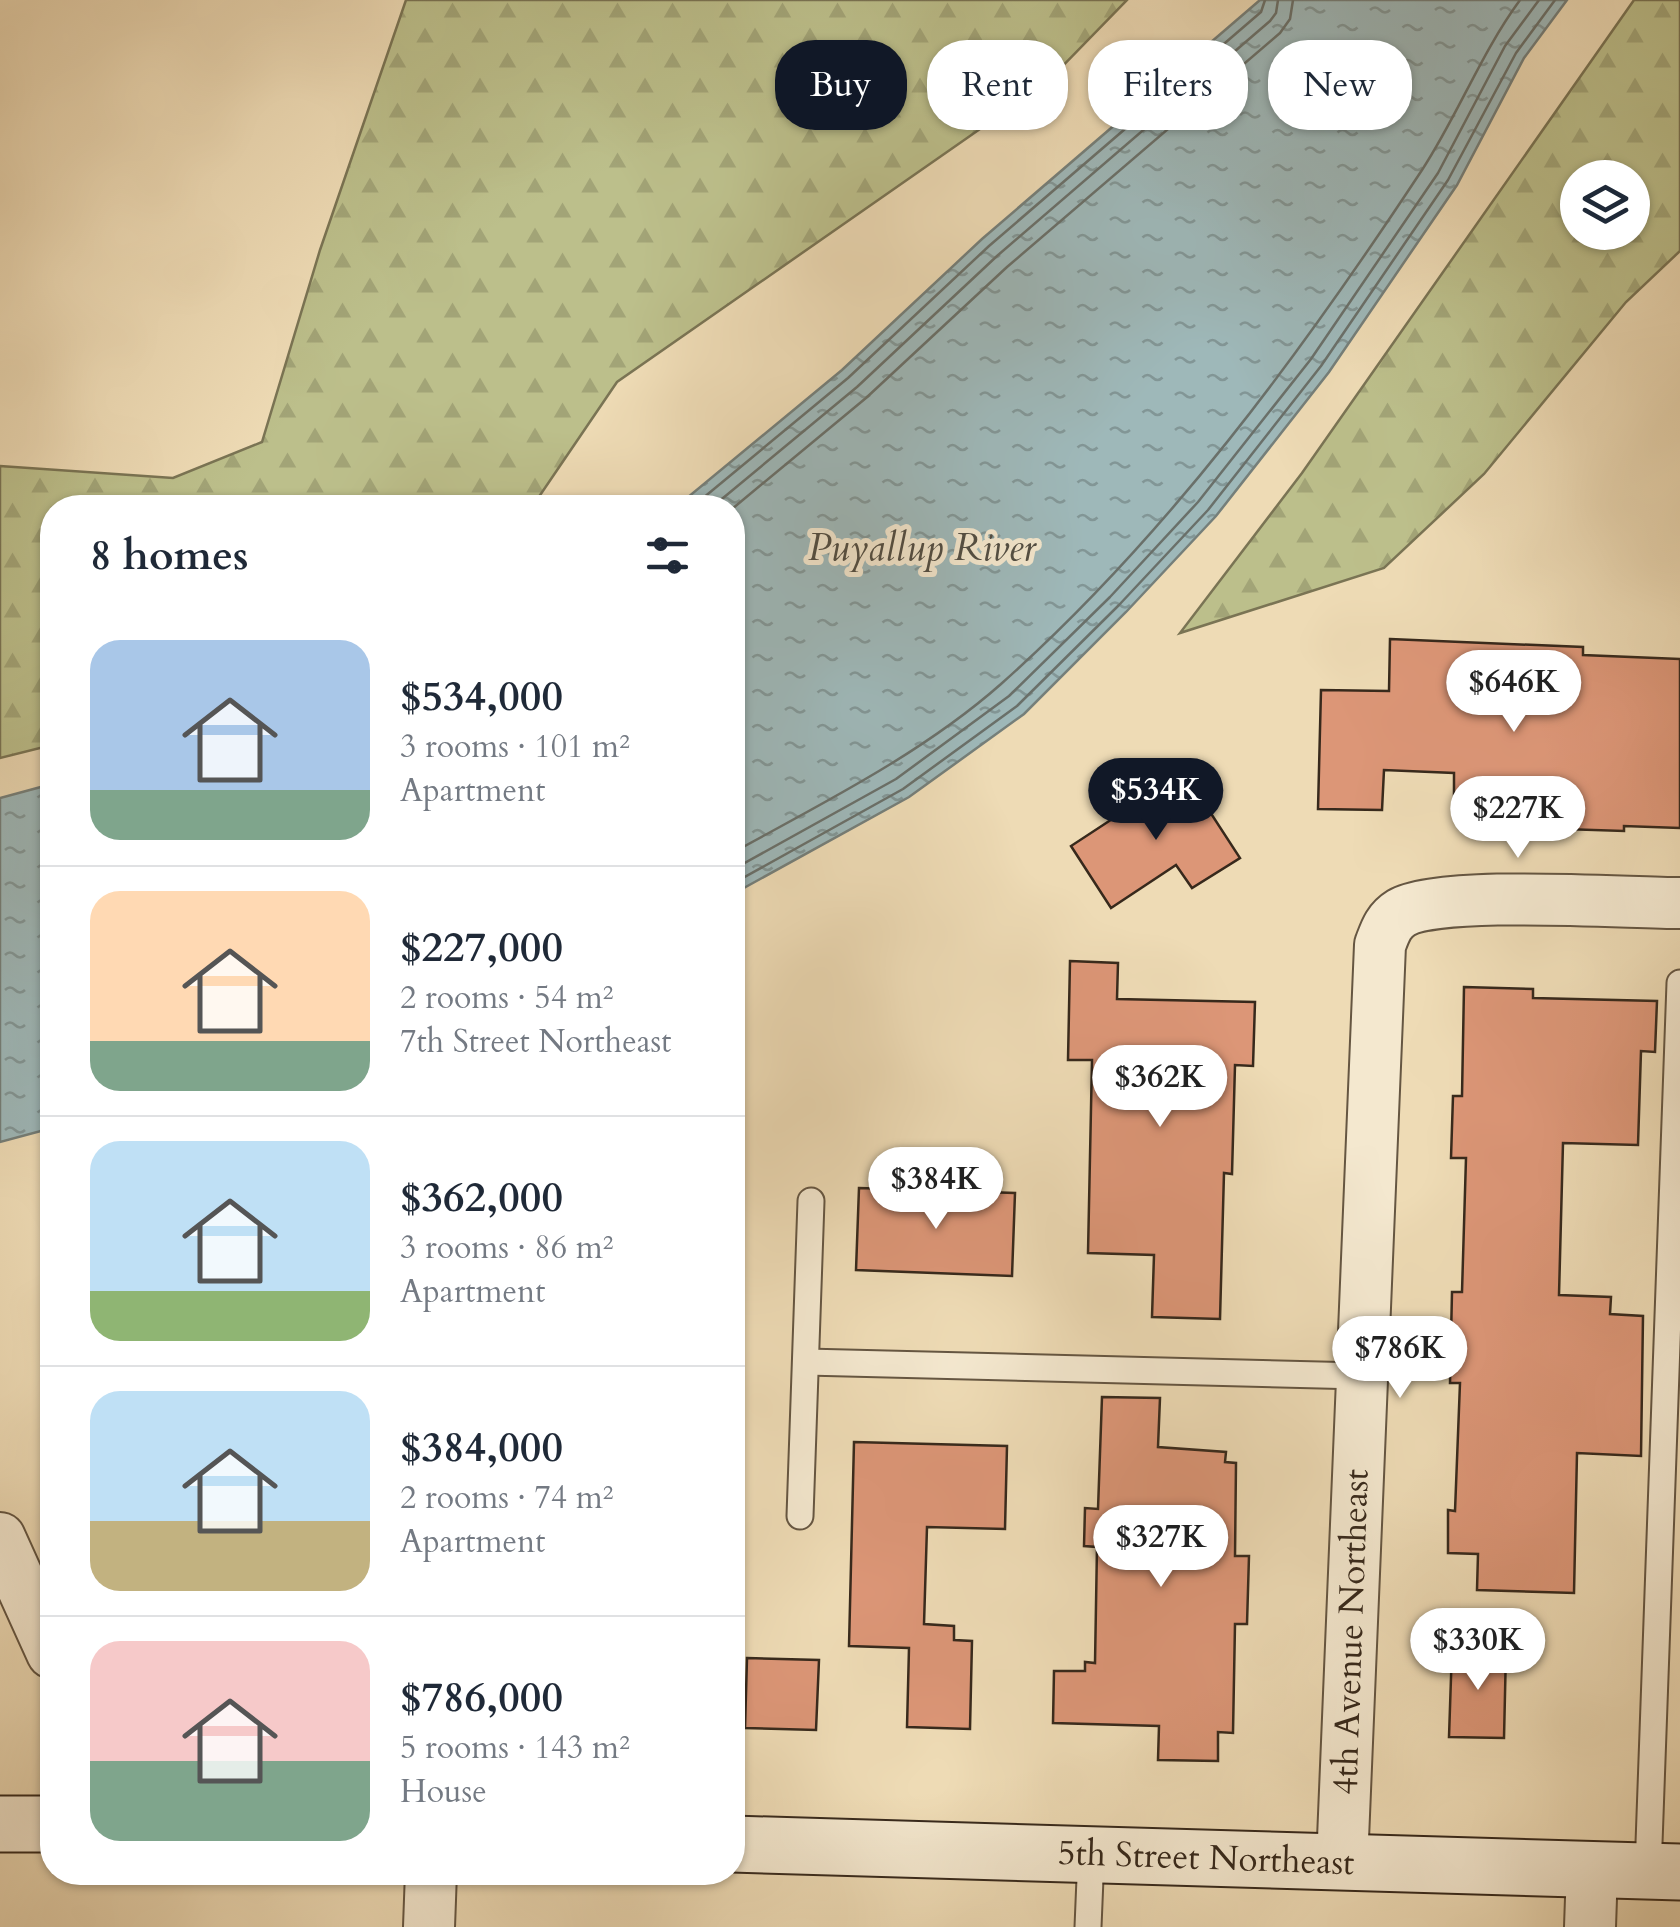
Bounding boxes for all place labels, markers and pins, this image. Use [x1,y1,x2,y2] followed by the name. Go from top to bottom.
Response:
[1444,650,1584,735] pin: $646K
[1086,758,1226,843] pin: $534K
[1448,776,1588,861] pin: $227K
[1090,1045,1230,1130] pin: $362K
[866,1147,1006,1232] pin: $384K
[1330,1316,1470,1401] pin: $786K
[1091,1505,1231,1590] pin: $327K
[1408,1608,1548,1693] pin: $330K

